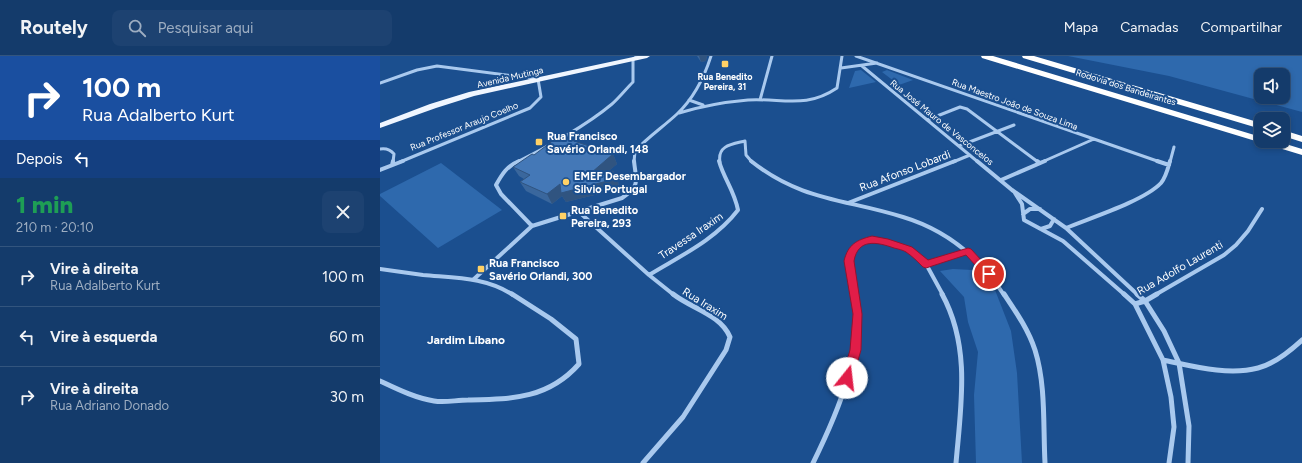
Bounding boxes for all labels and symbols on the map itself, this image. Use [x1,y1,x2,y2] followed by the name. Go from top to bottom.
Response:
[720,59,730,69] marker: Rua Benedito Pereira, 31
[476,64,545,90] street label: Avenida Mutinga
[1075,67,1177,107] street label: Rodovia dos Bandeirantes
[698,71,752,92] place label: Rua Benedito Pereira, 31
[951,76,1080,132] street label: Rua Maestro João de Souza Lima
[888,77,996,167] street label: Rua José Mauro de Vasconcelos
[408,99,520,153] street label: Rua Professor Araujo Coelho
[547,130,649,156] place label: Rua Francisco Savério Orlandi, 148
[534,137,544,147] marker: Rua Francisco Savério Orlandi, 148
[858,148,952,194] street label: Rua Afonso Lobardi
[574,170,687,196] place label: EMEF Desembargador Silvio Portugal
[561,177,571,187] marker: EMEF Desembargador Silvio Portugal
[571,204,639,230] place label: Rua Benedito Pereira, 293
[657,210,725,262] street label: Travessa Iraxim
[558,211,568,221] marker: Rua Benedito Pereira, 293
[1135,238,1225,298] street label: Rua Adolfo Laurenti
[489,257,592,283] place label: Rua Francisco Savério Orlandi, 300
[972,257,1006,291] pin
[476,264,486,274] marker: Rua Francisco Savério Orlandi, 300
[680,285,730,323] street label: Rua Iraxim
[427,333,505,347] district label: Jardim Líbano
[826,357,868,399] position arrow

